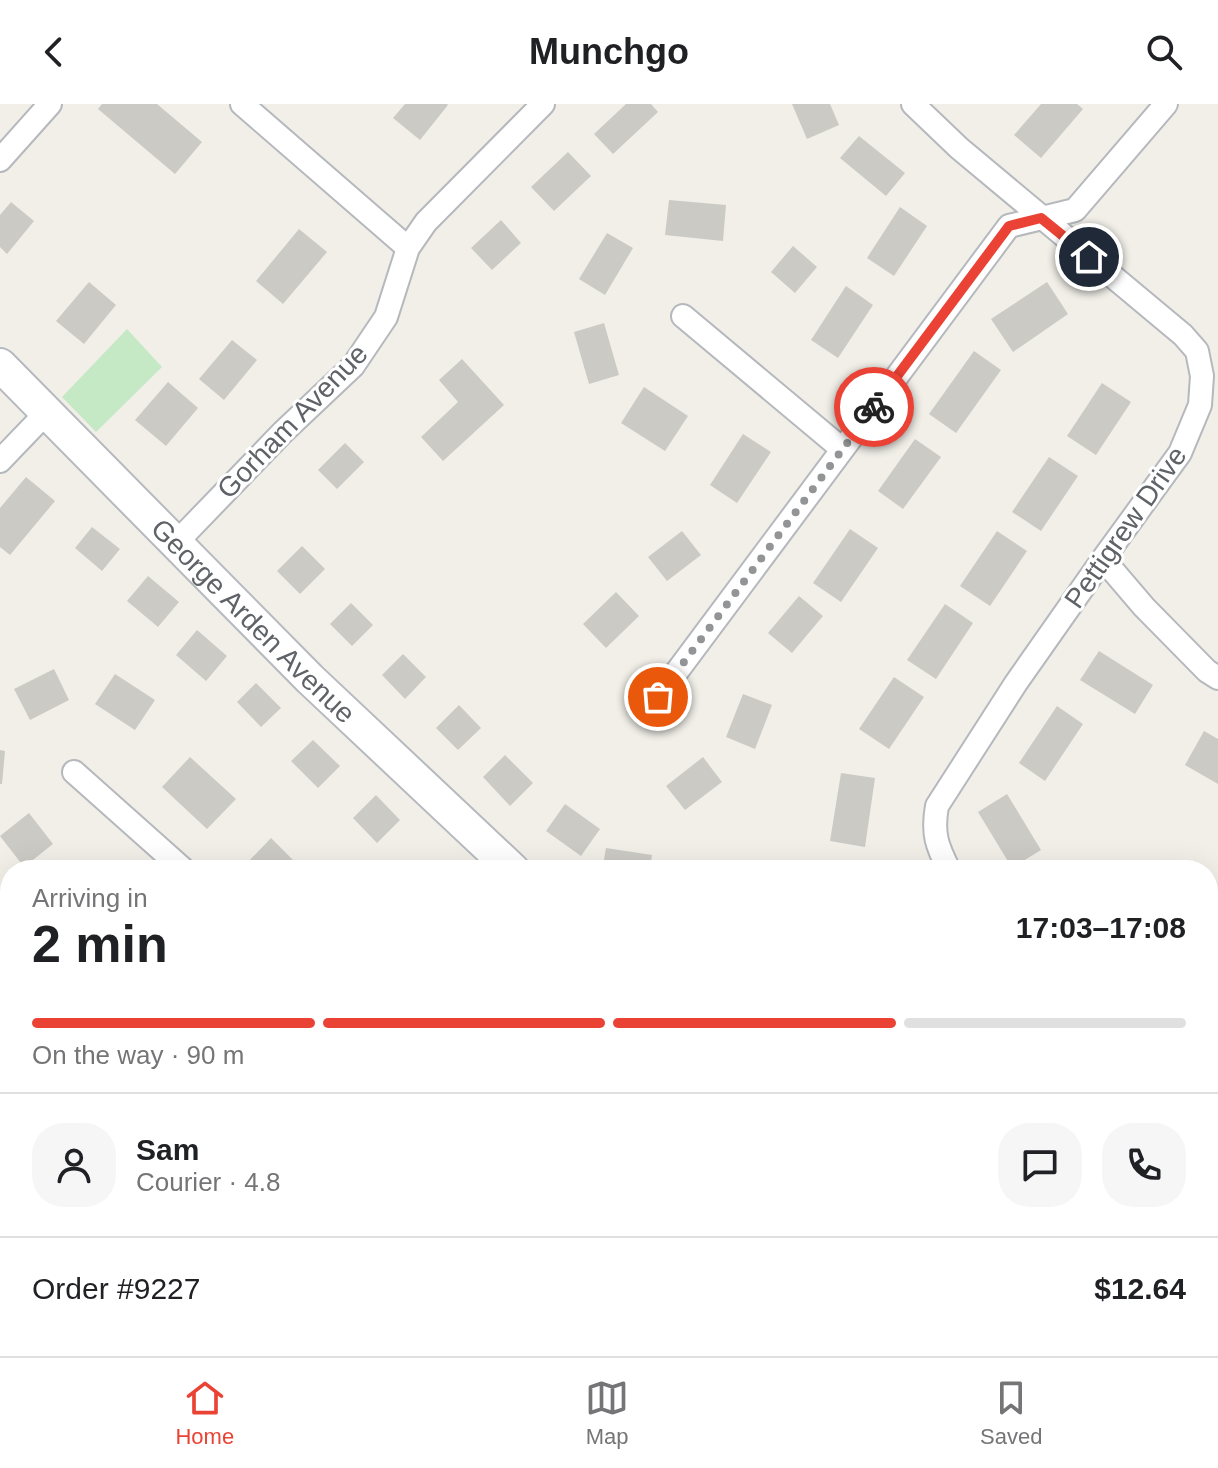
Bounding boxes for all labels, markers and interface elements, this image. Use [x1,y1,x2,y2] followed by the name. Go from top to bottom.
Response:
[32,30,76,74] icon: back
[1142,30,1186,74] icon: search
[529,31,689,72] text: Munchgo
[1055,223,1123,291] pin
[1067,235,1111,279] icon: home
[211,338,374,505] street label: Gorham Avenue
[834,367,914,447] courier
[852,385,896,429] icon: bike
[1058,441,1193,614] street label: Pettigrew Drive
[145,513,361,729] street label: George Arden Avenue
[624,663,692,731] pin
[636,675,680,719] icon: bag
[32,883,148,913] text: Arriving in
[1016,911,1186,944] text: 17:03–17:08
[32,915,168,973] text: 2 min
[32,1040,244,1070] text: On the way · 90 m
[32,1123,116,1207] button: person
[998,1123,1082,1207] button: chat
[1102,1123,1186,1207] button: phone
[136,1133,199,1166] text: Sam
[136,1167,281,1197] text: Courier · 4.8
[32,1272,200,1305] text: Order #9227
[1094,1272,1186,1305] text: $12.64
[175,1376,234,1450] tab: Home
[585,1376,629,1450] tab: Map
[980,1376,1043,1450] tab: Saved

